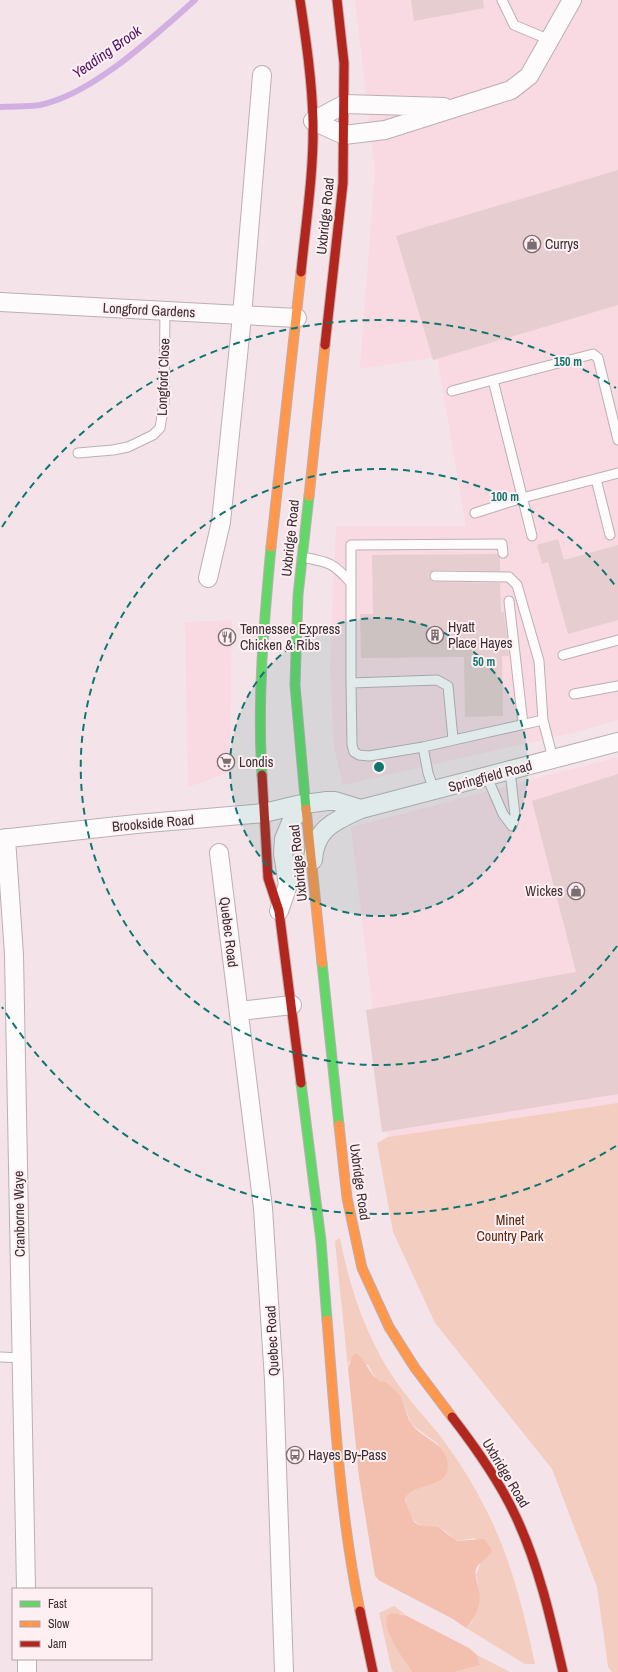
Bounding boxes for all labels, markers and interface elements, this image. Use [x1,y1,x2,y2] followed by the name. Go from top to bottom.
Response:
[68,20,146,83] water label: Yeading Brook
[312,177,338,255] street label: Uxbridge Road
[522,234,542,254] shop icon: Currys
[545,235,579,253] place label: Currys
[102,299,196,321] street label: Longford Gardens
[153,338,173,416] street label: Longford Close
[554,354,582,370] text: 150 m
[491,489,519,505] text: 100 m
[277,499,303,577] street label: Uxbridge Road
[448,618,513,652] place label: Hyatt Place Hayes
[240,620,340,654] place label: Tennessee Express Chicken & Ribs
[425,625,445,645] building icon: Hyatt Place Hayes
[217,627,237,647] restaurant icon: Tennessee Express Chicken & Ribs
[473,654,495,670] text: 50 m
[216,752,236,772] supermarket icon: Londis
[239,753,274,771] place label: Londis
[446,756,534,796] street label: Springfield Road
[372,760,386,774] centre of rings
[111,810,195,836] street label: Brookside Road
[285,824,311,902] street label: Uxbridge Road
[566,881,586,901] shop icon: Wickes
[525,882,563,900] place label: Wickes
[216,896,242,968] street label: Quebec Road
[346,1143,374,1221] street label: Uxbridge Road
[9,1171,29,1257] street label: Cranborne Waye
[477,1211,544,1245] park label: Minet Country Park
[261,1305,283,1377] street label: Quebec Road
[478,1435,534,1511] street label: Uxbridge Road
[285,1445,305,1465] bus stop icon: Hayes By-Pass
[308,1446,387,1464] place label: Hayes By-Pass
[12,1588,152,1660] legend
[48,1596,67,1612] text: Fast
[48,1616,70,1632] text: Slow
[48,1636,67,1652] text: Jam

